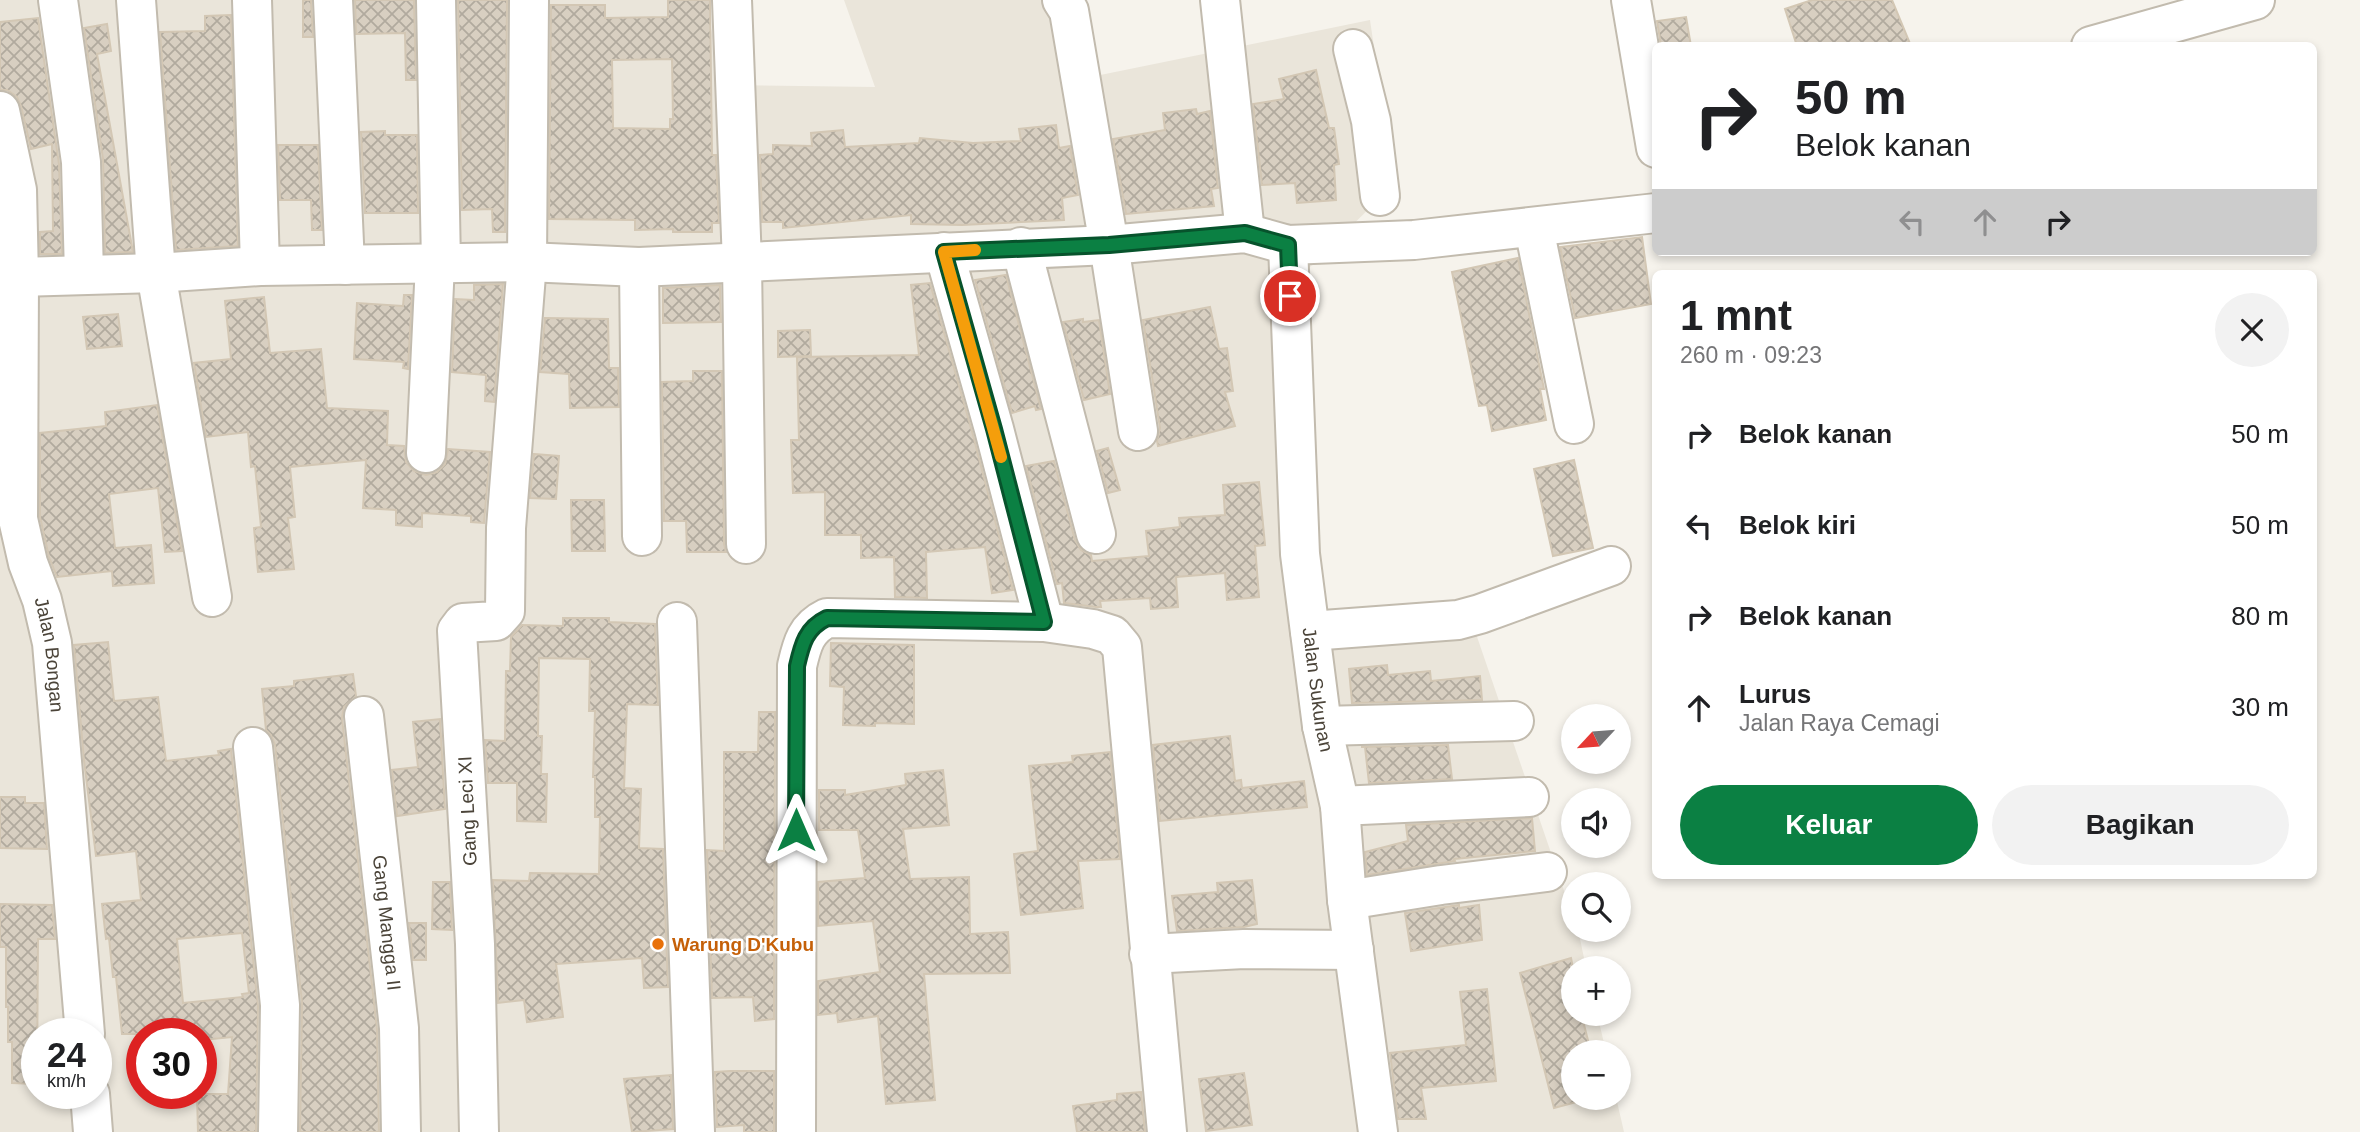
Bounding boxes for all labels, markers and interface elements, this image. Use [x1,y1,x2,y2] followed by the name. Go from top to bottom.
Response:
[1680,70,1771,161] icon: right
[1795,70,1907,124] text: 50 m
[1795,127,1971,163] text: Belok kanan
[1893,203,1931,241] icon: left
[1966,203,2004,241] icon: ahead
[2039,203,2077,241] icon: right
[1260,266,1320,326] pin
[1271,277,1309,315] icon: arrive
[1680,292,1792,339] text: 1 mnt
[2215,293,2289,367] button: close
[1680,342,1822,368] text: 260 m · 09:23
[1680,416,1718,454] icon: right
[1739,419,1892,449] text: Belok kanan
[2231,419,2289,449] text: 50 m
[1680,507,1718,545] icon: left
[1739,510,1856,540] text: Belok kiri
[2231,510,2289,540] text: 50 m
[31,595,68,713] street label: Jalan Bongan
[1680,598,1718,636] icon: right
[1739,601,1892,631] text: Belok kanan
[2231,601,2289,631] text: 80 m
[1298,626,1338,754] street label: Jalan Sukunan
[1739,679,1811,709] text: Lurus
[1680,689,1718,727] icon: ahead
[2231,692,2289,722] text: 30 m
[1561,704,1631,774] north arrow
[1561,704,1631,1110] map controls
[1739,710,1940,736] text: Jalan Raya Cemagi
[454,756,481,866] street label: Gang Leci XI
[1680,785,1978,865] button: Keluar
[1992,785,2289,865] button: Bagikan
[1561,788,1631,858] button: sound
[759,793,833,867] position arrow
[369,854,405,992] street label: Gang Mangga II
[1561,872,1631,942] button: search
[672,934,814,955] place label: Warung D'Kubu
[650,936,666,952] marker: Warung D'Kubu
[1561,956,1631,1026] button: +
[126,1018,217,1109] speed limit sign: 30
[47,1035,86,1074] text: 24
[1561,1040,1631,1110] button: −
[47,1071,86,1091] text: km/h

